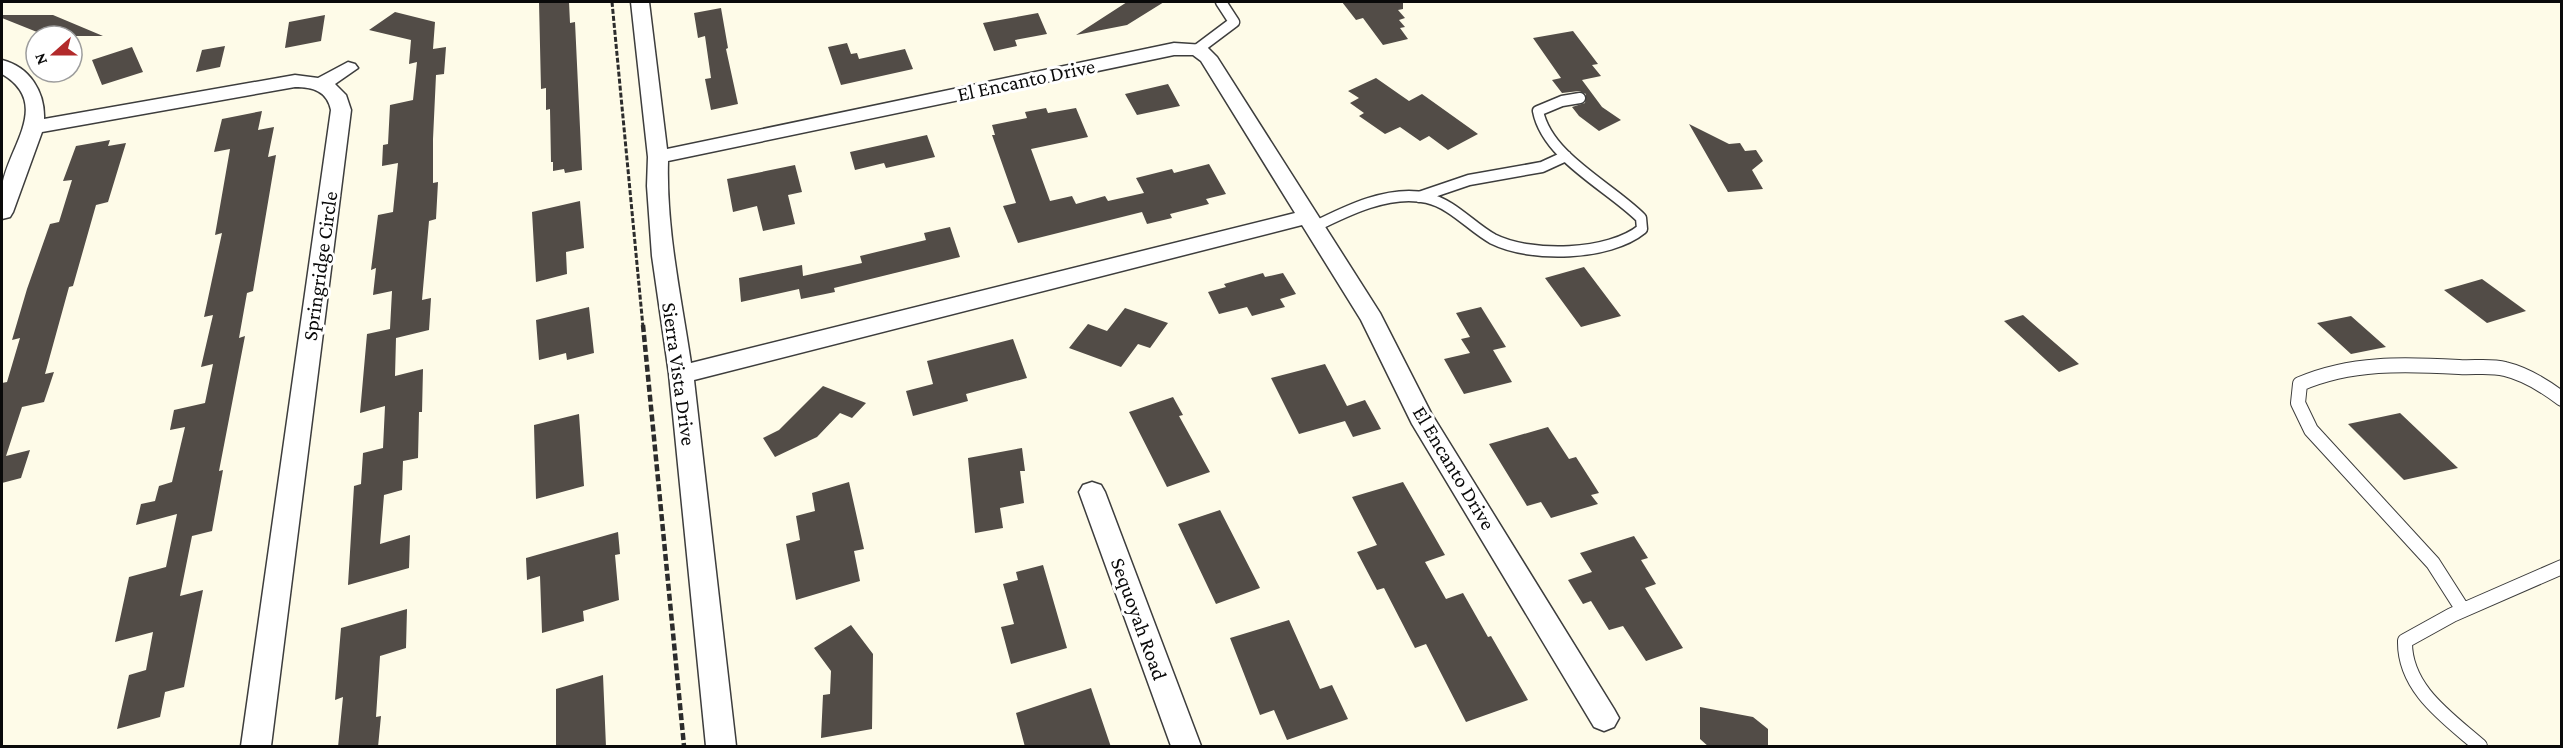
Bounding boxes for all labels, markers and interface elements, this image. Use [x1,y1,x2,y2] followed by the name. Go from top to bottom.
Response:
[24,24,84,84] north arrow
[31,51,50,67] text: N
[955,54,1097,106] street label: El Encanto Drive
[298,190,342,342] street label: Springridge Circle
[657,301,701,447] street label: Sierra Vista Drive
[1408,402,1500,534] street label: El Encanto Drive
[1106,555,1172,683] street label: Sequoyah Road

